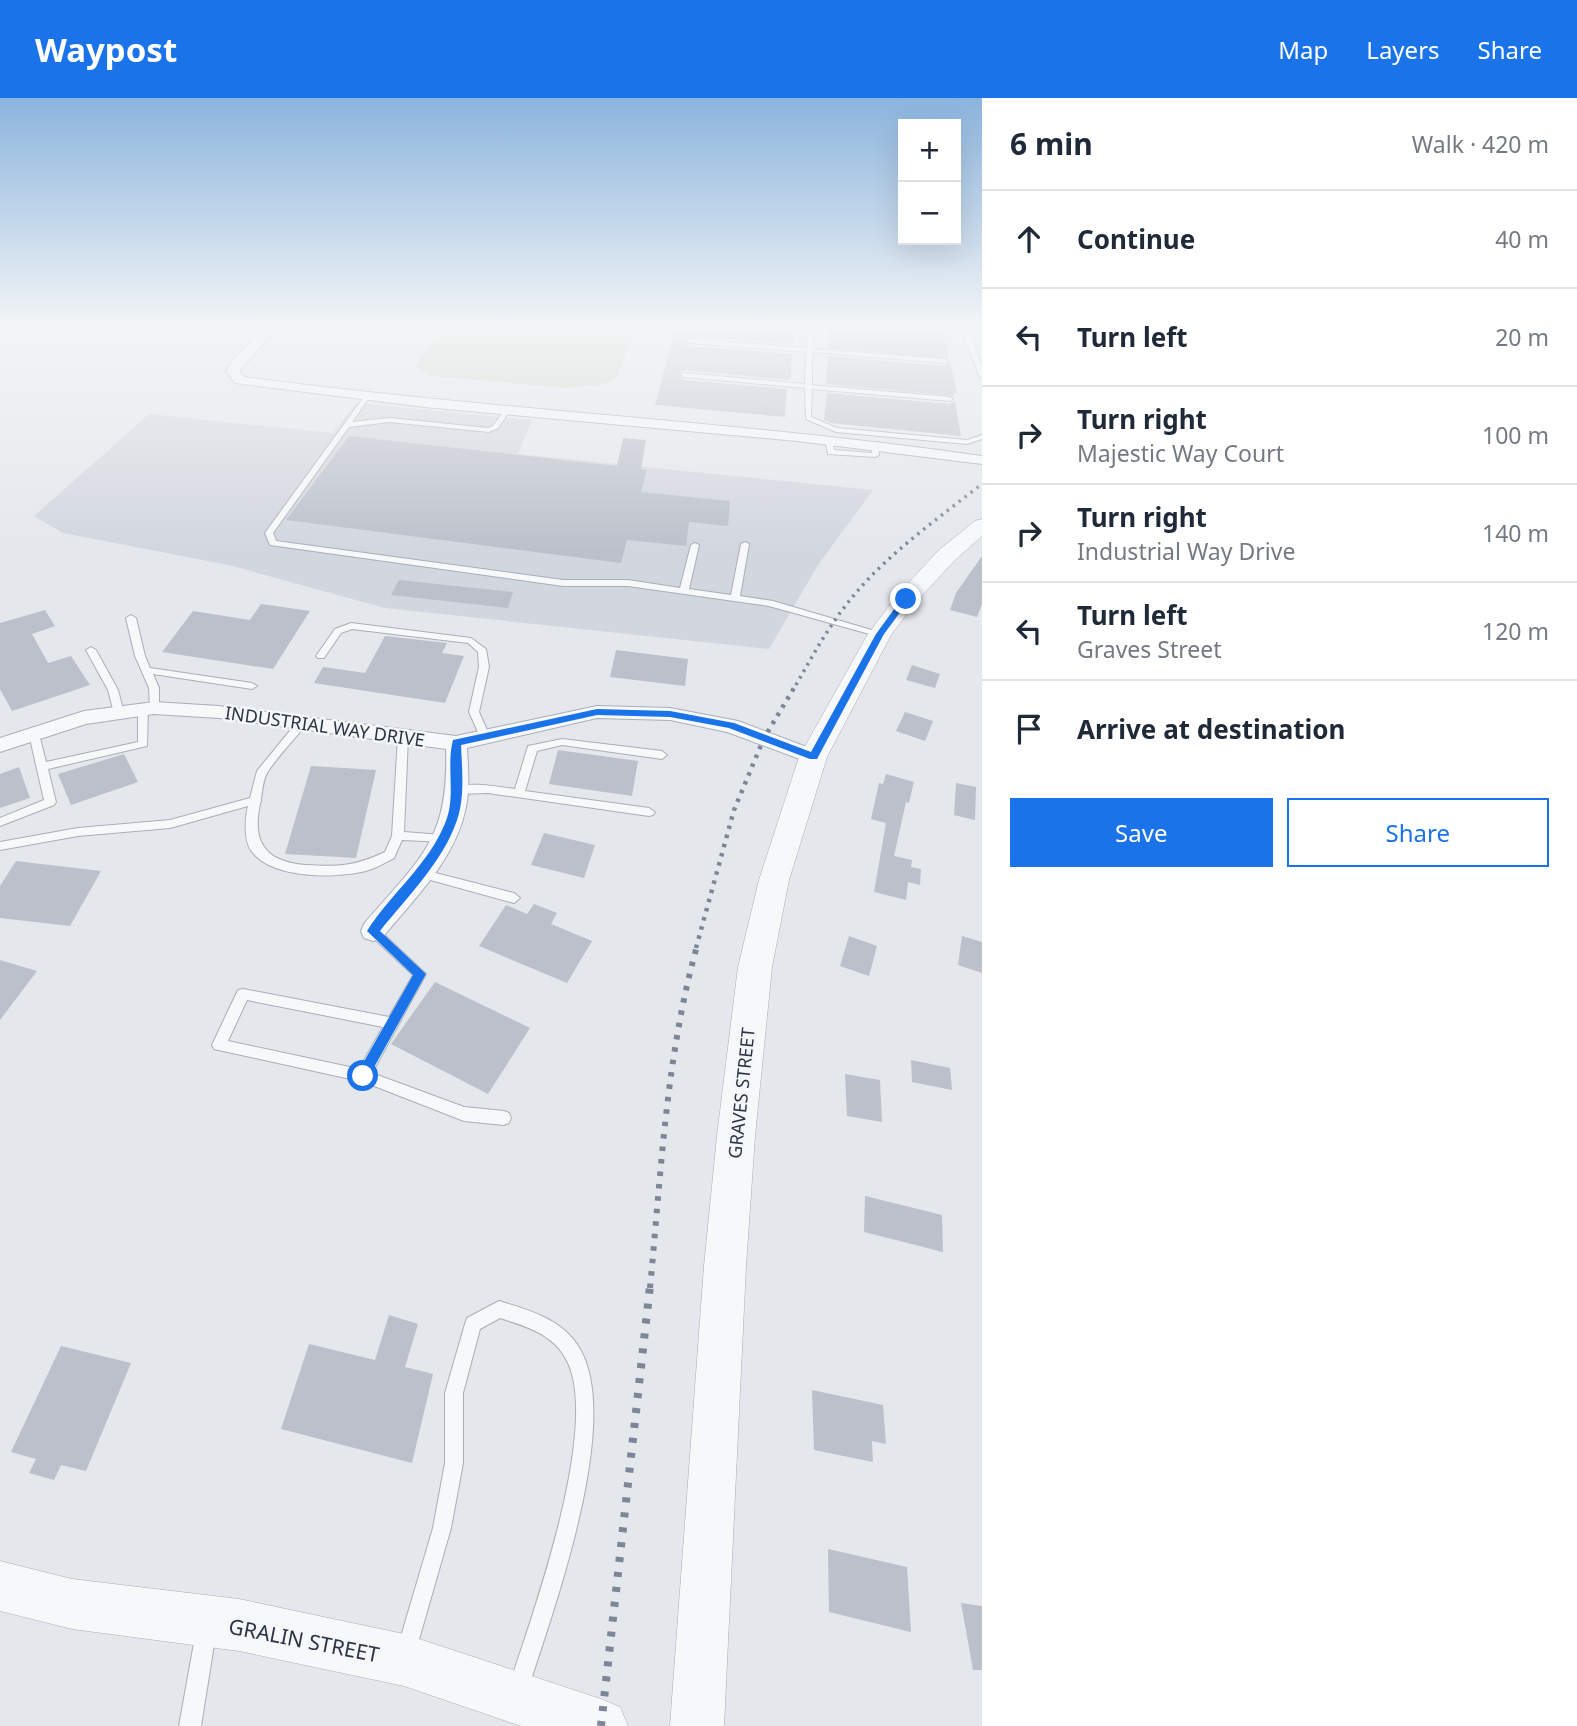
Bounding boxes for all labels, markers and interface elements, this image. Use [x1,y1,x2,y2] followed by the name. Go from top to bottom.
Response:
[35,27,177,72] text: Waypost
[1278,33,1328,66] text: Map
[1366,33,1440,66] text: Layers
[1478,33,1542,66] text: Share
[898,119,961,245] map controls
[898,119,961,182] button: +
[1010,123,1093,164] text: 6 min
[1412,128,1549,160] text: Walk · 420 m
[898,182,961,245] button: −
[1010,220,1048,258] icon: ahead
[1077,221,1195,257] text: Continue
[1495,223,1549,255] text: 40 m
[1010,318,1048,356] icon: left
[1077,319,1188,355] text: Turn left
[1495,321,1549,353] text: 20 m
[1077,401,1207,437] text: Turn right
[1010,416,1048,454] icon: right
[1482,419,1549,451] text: 100 m
[1077,437,1284,469] text: Majestic Way Court
[1077,499,1207,535] text: Turn right
[1010,514,1048,552] icon: right
[1482,517,1549,549] text: 140 m
[1077,535,1295,567] text: Industrial Way Drive
[890,583,921,614] route end
[1077,597,1188,633] text: Turn left
[1010,612,1048,650] icon: left
[1482,615,1549,647] text: 120 m
[1077,633,1222,665] text: Graves Street
[224,700,426,752] street label: INDUSTRIAL WAY DRIVE
[1010,710,1048,748] icon: arrive
[1077,711,1346,747] text: Arrive at destination
[1010,798,1273,867] button: Save
[1287,798,1549,867] button: Share
[722,1026,760,1160] street label: GRAVES STREET
[347,1060,378,1091] route start
[226,1612,382,1668] street label: GRALIN STREET

